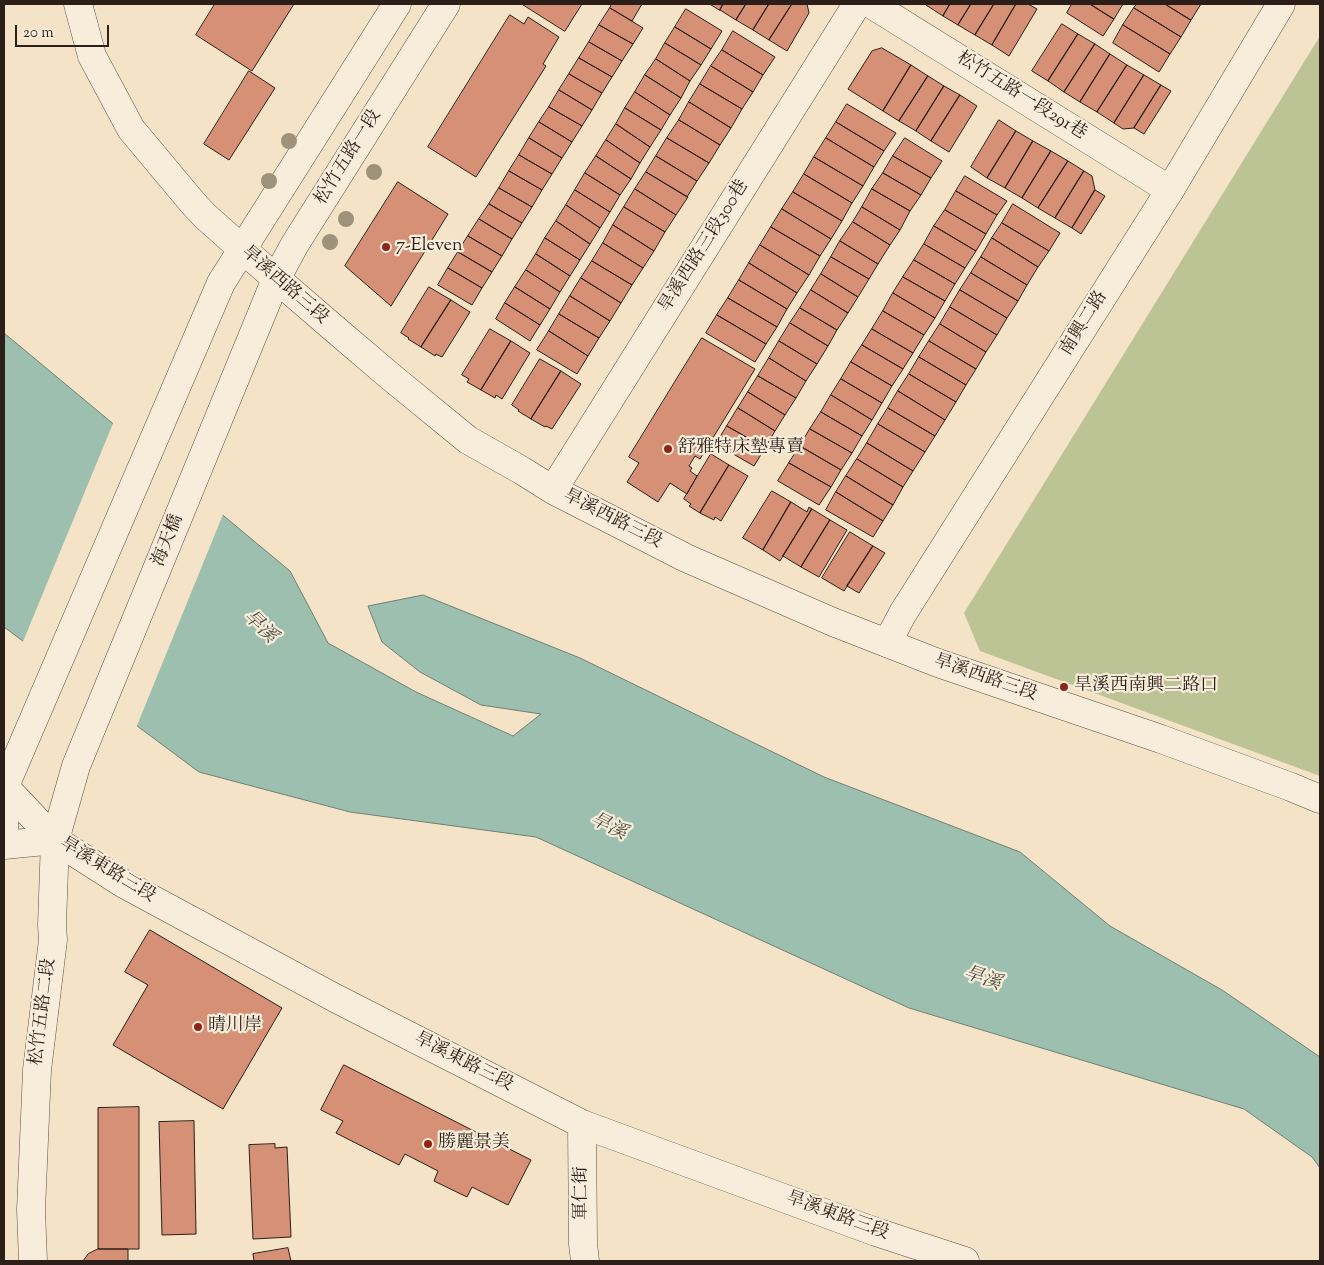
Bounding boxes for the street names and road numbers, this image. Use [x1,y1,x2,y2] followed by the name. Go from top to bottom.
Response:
[952,48,1090,146] street label: 松竹五路一段291巷
[311,106,387,210] street label: 松竹五路一段
[656,177,754,317] street label: 旱溪西路三段300巷
[236,242,332,330] street label: 旱溪西路三段
[1057,288,1113,360] street label: 南興二路
[559,486,665,554] street label: 旱溪西路三段
[149,512,189,570] street label: 海天橋
[930,651,1040,707] street label: 旱溪西路三段
[55,834,159,908] street label: 旱溪東路三段
[27,957,61,1067] street label: 松竹五路二段
[410,1029,516,1097] street label: 旱溪東路三段
[572,1166,594,1220] street label: 軍仁街
[783,1188,891,1246] street label: 旱溪東路三段

